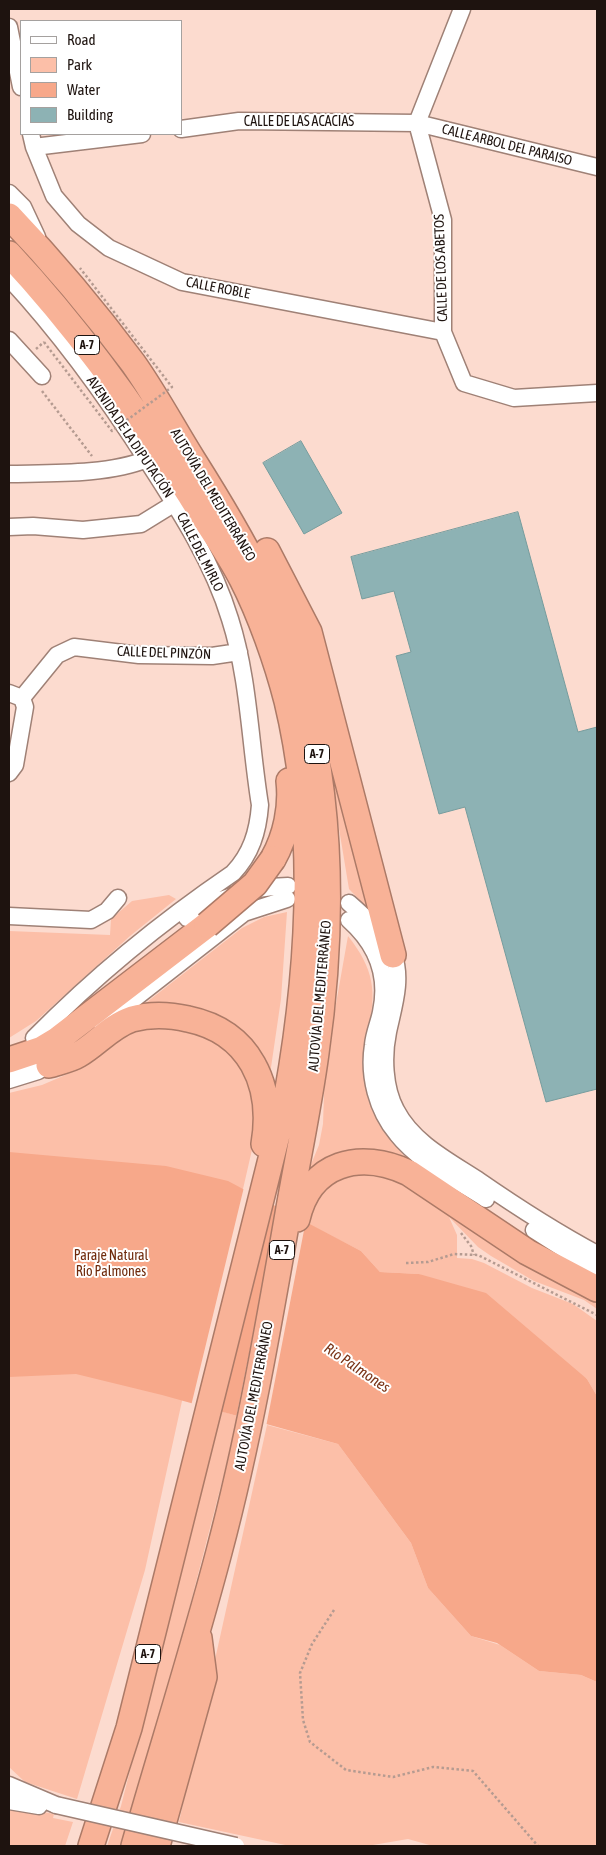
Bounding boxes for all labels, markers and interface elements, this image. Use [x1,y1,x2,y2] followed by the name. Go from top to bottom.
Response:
[20,20,182,135] legend
[67,31,96,48] text: Road
[67,56,92,73] text: Park
[67,81,100,98] text: Water
[67,106,113,123] text: Building
[244,114,354,130] street label: CALLE DE LAS ACACIAS
[440,121,574,169] street label: CALLE ARBOL DEL PARAISO
[431,214,451,322] street label: CALLE DE LOS ABETOS
[185,274,251,302] street label: CALLE ROBLE
[74,336,100,354] road number: A-7
[83,373,177,501] street label: AVENIDA DE LA DIPUTACIÓN
[167,426,259,564] street label: AUTOVÍA DEL MEDITERRÁNEO
[173,510,227,594] street label: CALLE DEL MIRLO
[117,643,211,663] street label: CALLE DEL PINZÓN
[304,744,330,764] road number: A-7
[305,920,335,1072] street label: AUTOVÍA DEL MEDITERRÁNEO
[270,1240,294,1260] road number: A-7
[74,1248,148,1280] park label: Paraje Natural Río Palmones
[231,1320,277,1472] street label: AUTOVÍA DEL MEDITERRÁNEO
[321,1339,393,1397] water label: Rio Palmones
[136,1645,160,1664] road number: A-7

